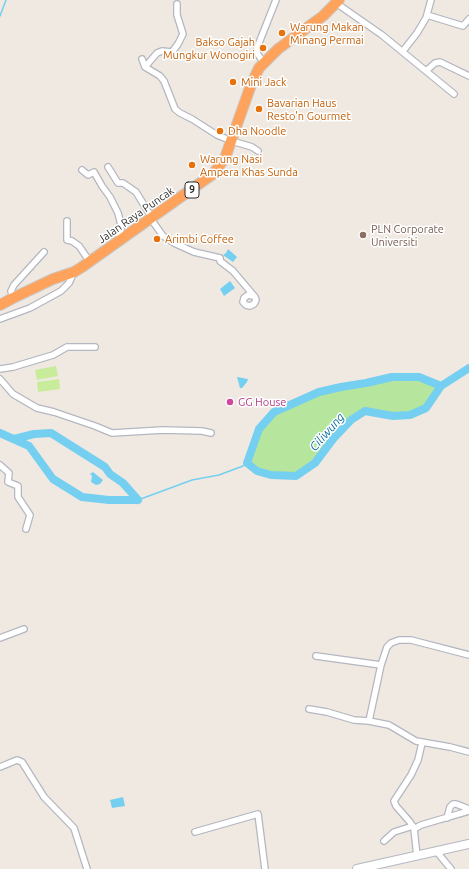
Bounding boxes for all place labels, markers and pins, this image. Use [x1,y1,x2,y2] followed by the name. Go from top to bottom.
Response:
[290,20,364,46] place label: Warung Makan Minang Permai
[277,28,287,38] marker: Warung Makan Minang Permai
[163,35,255,61] place label: Bakso Gajah Mungkur Wonogiri
[258,43,268,53] marker: Bakso Gajah Mungkur Wonogiri
[241,75,286,89] place label: Mini Jack
[228,77,238,87] marker: Mini Jack
[267,96,351,122] place label: Bavarian Haus Resto'n Gourmet
[254,104,264,114] marker: Bavarian Haus Resto'n Gourmet
[228,124,286,138] place label: Dha Noodle
[215,126,225,136] marker: Dha Noodle
[200,152,298,178] place label: Warung Nasi Ampera Khas Sunda
[187,160,197,170] marker: Warung Nasi Ampera Khas Sunda
[371,222,444,248] place label: PLN Corporate Universiti
[358,230,368,240] marker: PLN Corporate Universiti
[165,232,234,246] place label: Arimbi Coffee
[152,234,162,244] marker: Arimbi Coffee
[238,395,286,409] place label: GG House
[225,397,235,407] marker: GG House

